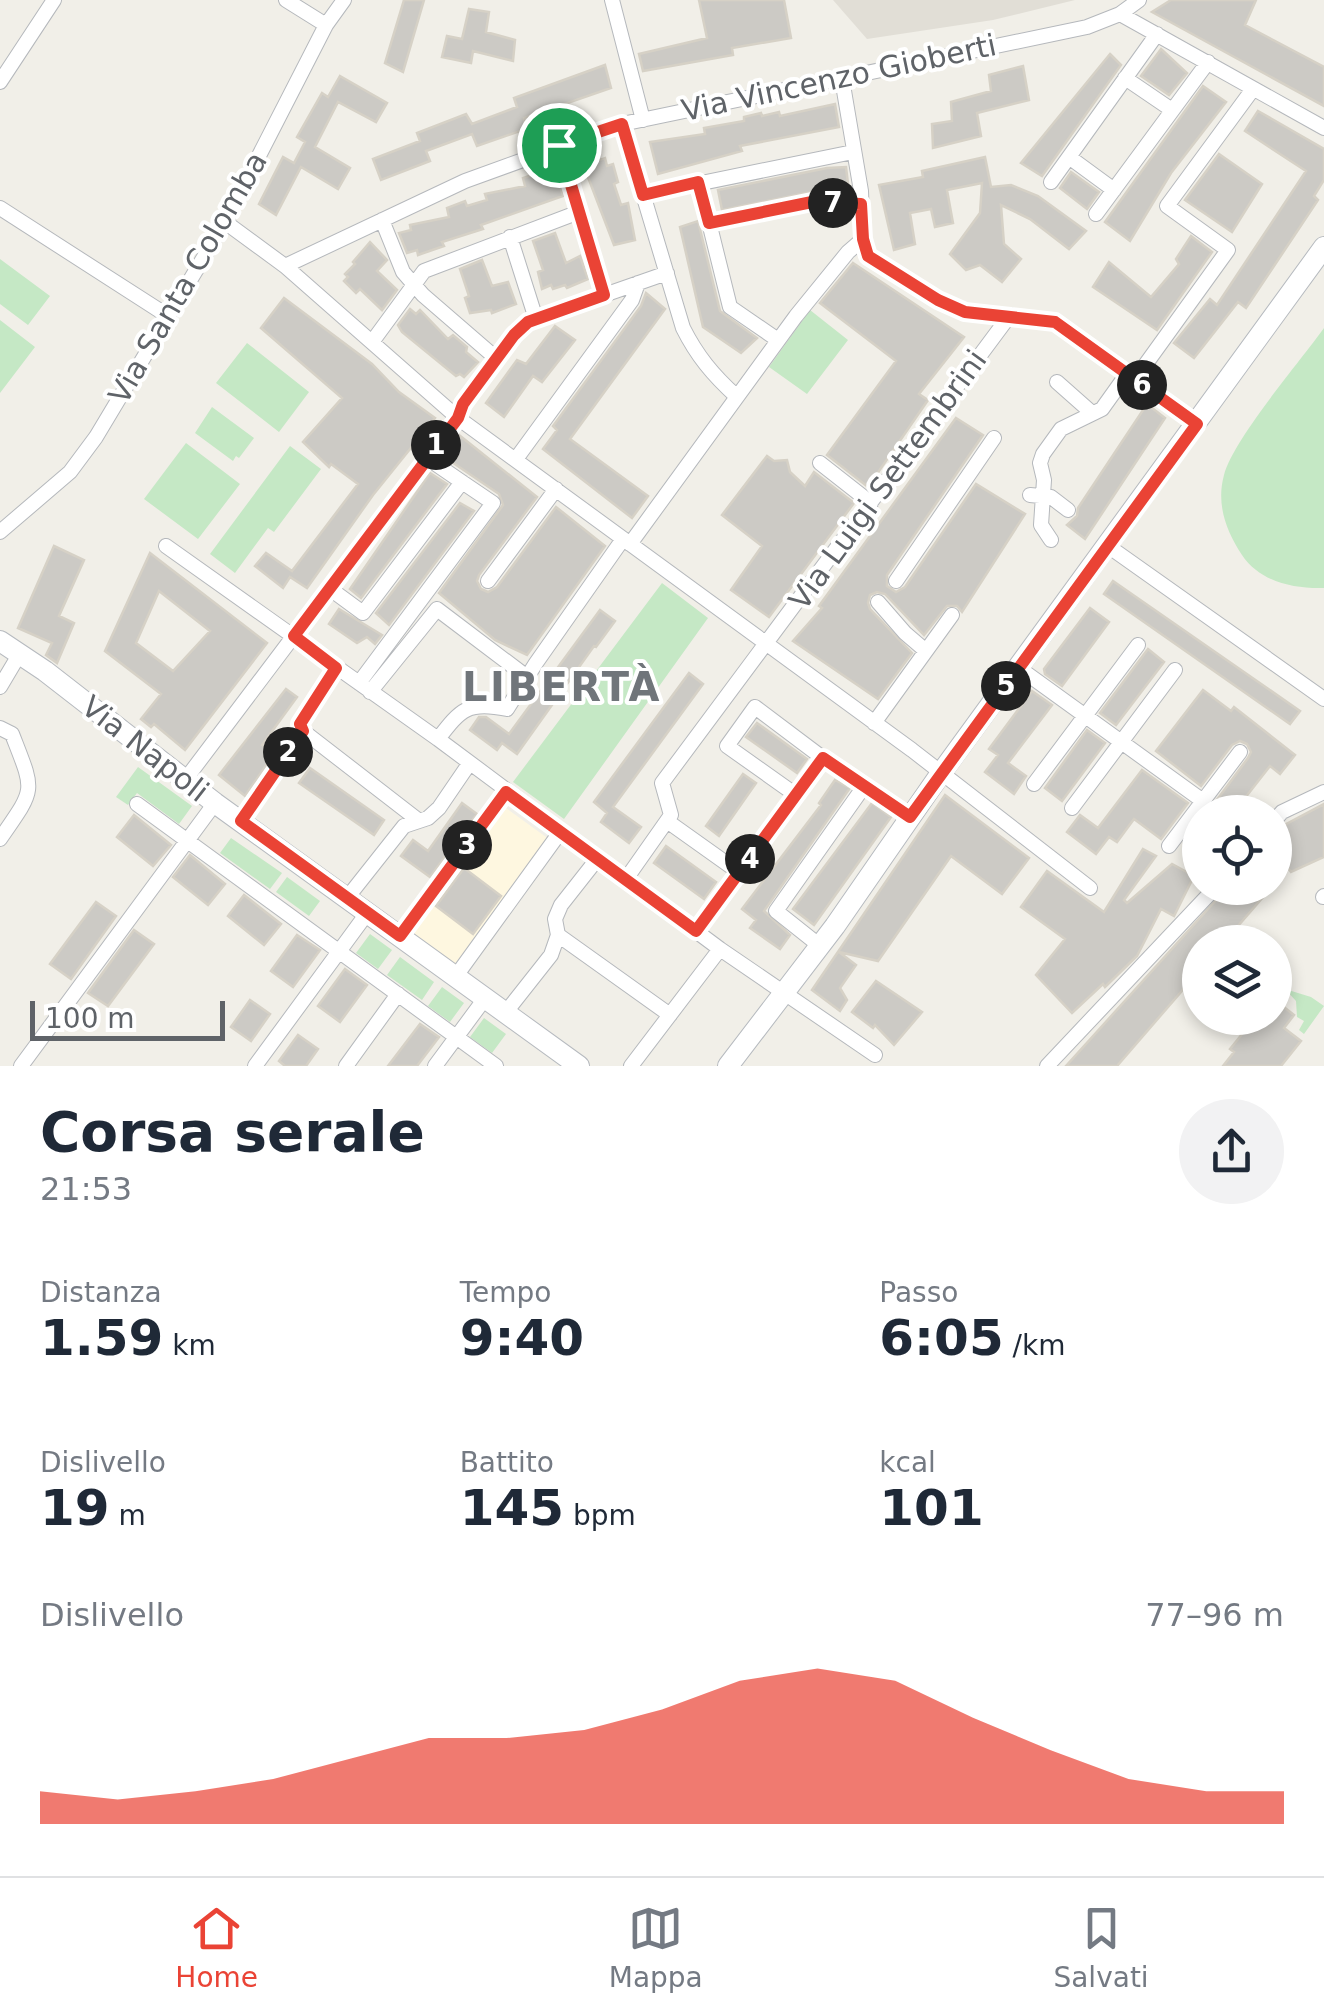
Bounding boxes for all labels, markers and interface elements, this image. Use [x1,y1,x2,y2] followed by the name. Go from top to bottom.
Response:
[678,27,999,128] street label: Via Vincenzo Gioberti
[517,103,602,188] pin
[532,118,587,173] icon: arrive
[101,146,274,410] street label: Via Santa Colomba
[808,178,858,228] pin: 7
[823,186,843,219] text: 7
[782,343,994,616] street label: Via Luigi Settembrini
[1117,360,1167,410] pin: 6
[1132,368,1152,401] text: 6
[411,420,461,470] pin: 1
[426,428,446,461] text: 1
[981,661,1031,711] pin: 5
[462,663,662,710] district label: LIBERTÀ
[996,669,1016,702] text: 5
[75,688,216,809] street label: Via Napoli
[263,727,313,777] pin: 2
[278,735,298,768] text: 2
[1182,795,1292,1035] map controls
[1182,795,1292,905] button: locate
[442,820,492,870] pin: 3
[457,828,477,861] text: 3
[725,834,775,884] pin: 4
[740,842,760,875] text: 4
[1182,925,1292,1035] button: layers
[30,996,225,1040] scale bar
[45,1002,135,1035] text: 100 m
[1179,1099,1284,1204] button: share
[40,1100,425,1164] text: Corsa serale
[40,1170,132,1208] text: 21:53
[40,1276,162,1309] text: Distanza
[460,1276,551,1309] text: Tempo
[879,1276,958,1309] text: Passo
[40,1309,163,1367] text: 1.59
[460,1309,584,1367] text: 9:40
[879,1309,1004,1367] text: 6:05
[163,1329,216,1362] text: km
[1004,1329,1066,1362] text: /km
[40,1446,166,1479] text: Dislivello
[460,1446,554,1479] text: Battito
[879,1446,936,1479] text: kcal
[40,1479,110,1537] text: 19
[460,1479,564,1537] text: 145
[879,1479,984,1537] text: 101
[110,1499,146,1532] text: m
[564,1499,636,1532] text: bpm
[40,1596,184,1634] text: Dislivello
[1145,1596,1284,1634] text: 77–96 m
[175,1901,258,1994] tab: Home
[609,1901,703,1994] tab: Mappa
[1053,1901,1149,1994] tab: Salvati

